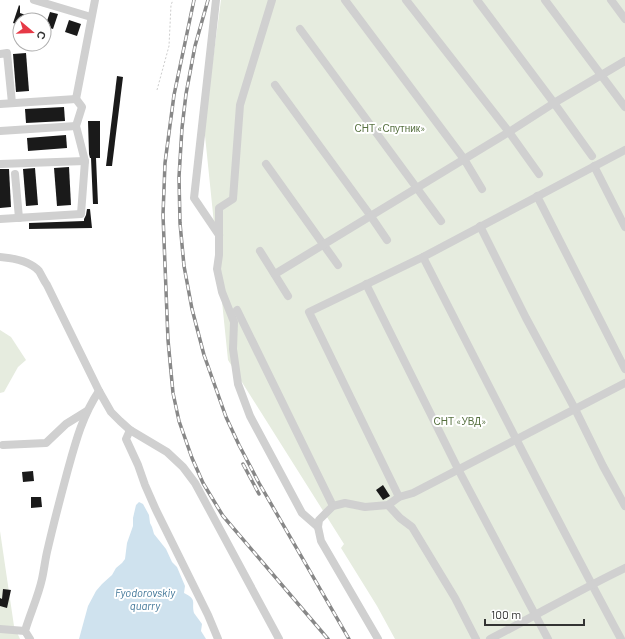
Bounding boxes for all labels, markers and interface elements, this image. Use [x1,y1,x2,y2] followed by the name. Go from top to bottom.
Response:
[12,12,52,52] north arrow
[34,30,49,41] text: С
[354,122,426,134] park label: СНТ «Спутник»
[434,415,486,427] park label: СНТ «УВД»
[115,586,176,612] water label: Fyodorovskiy quarry
[485,601,584,627] scale bar
[491,607,521,621] text: 100 m

